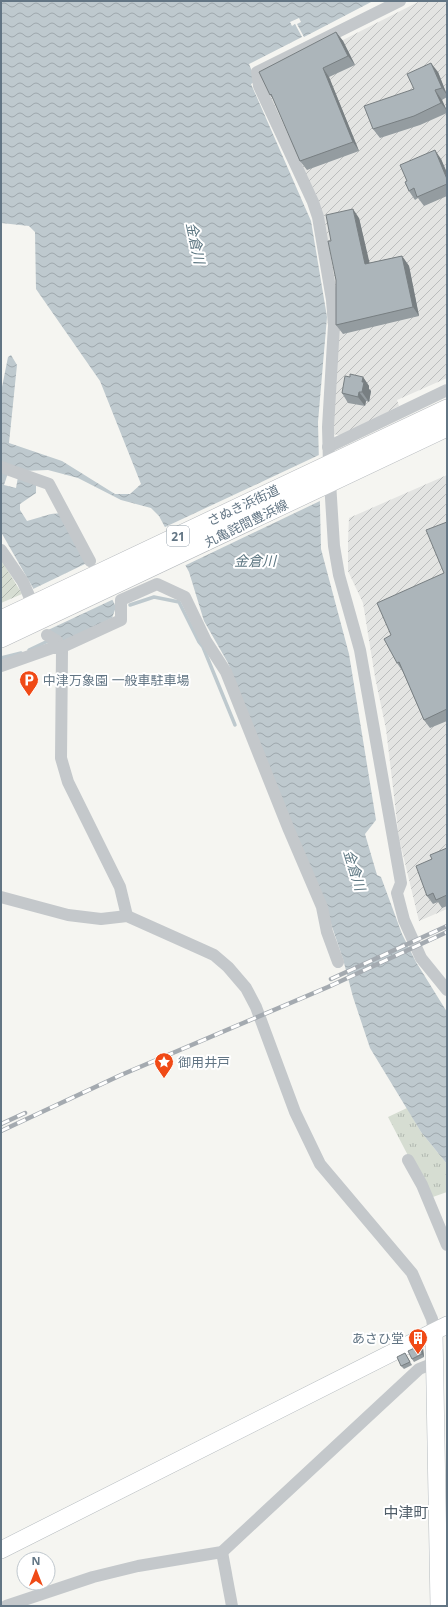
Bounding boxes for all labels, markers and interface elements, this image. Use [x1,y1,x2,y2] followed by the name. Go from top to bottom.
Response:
[182,220,210,267] water label: 金倉川
[204,480,282,530] street label: さぬき浜街道
[201,495,291,551] street label: 丸亀詫間豊浜線
[167,526,189,546] road number: 21
[234,551,278,570] water label: 金倉川
[18,669,40,697] parking icon: 中津万象園 一般車駐車場
[43,671,189,689] place label: 中津万象園 一般車駐車場
[340,847,371,895] water label: 金倉川
[153,1051,175,1079] place icon: 御用井戸
[178,1053,230,1071] place label: 御用井戸
[407,1327,429,1355] building icon: あさひ堂
[352,1329,404,1347] place label: あさひ堂
[383,1502,429,1522] district label: 中津町
[16,1551,56,1591] north arrow
[32,1553,40,1568] text: N

